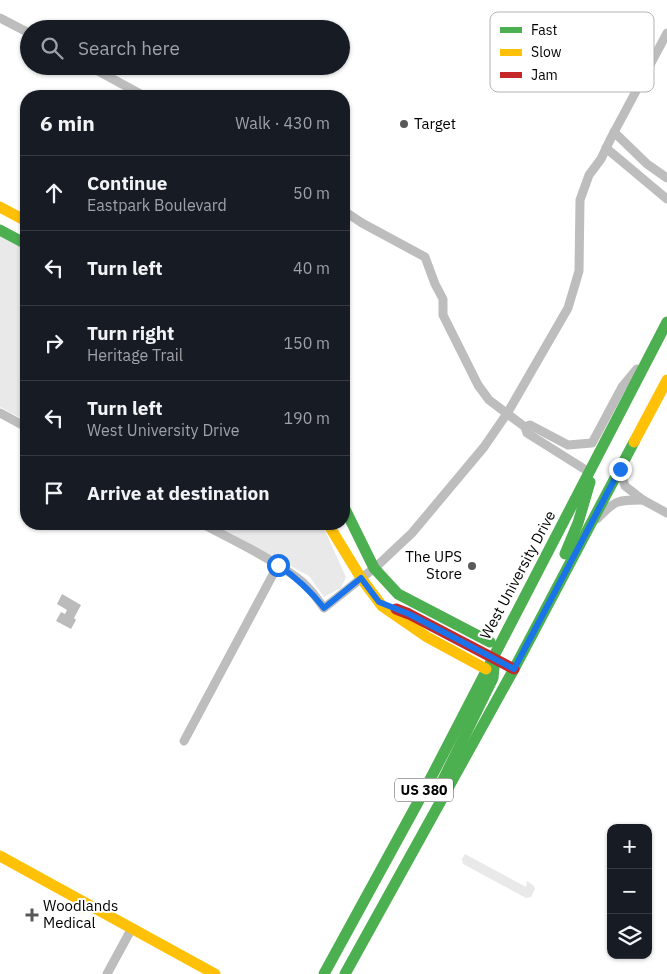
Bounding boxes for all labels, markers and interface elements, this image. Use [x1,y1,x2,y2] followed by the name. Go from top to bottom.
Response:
[490,12,654,92] legend
[20,20,350,75] search box
[531,21,557,39] text: Fast
[38,34,66,62] icon: search
[78,36,180,60] text: Search here
[531,43,562,61] text: Slow
[531,66,558,84] text: Jam
[40,109,95,137] text: 6 min
[235,113,330,133] text: Walk · 430 m
[414,114,456,133] place label: Target
[398,118,410,130] marker: Target
[87,171,167,195] text: Continue
[40,179,68,207] icon: ahead
[293,183,330,203] text: 50 m
[87,195,227,215] text: Eastpark Boulevard
[40,254,68,282] icon: left
[87,256,163,280] text: Turn left
[293,258,330,278] text: 40 m
[87,321,174,345] text: Turn right
[40,329,68,357] icon: right
[283,333,330,353] text: 150 m
[87,345,183,365] text: Heritage Trail
[87,396,163,420] text: Turn left
[40,404,68,432] icon: left
[283,408,330,428] text: 190 m
[87,420,240,440] text: West University Drive
[609,458,632,481] route end
[40,479,68,507] icon: arrive
[87,481,270,505] text: Arrive at destination
[476,507,560,642] street label: West University Drive
[405,547,462,583] place label: The UPS Store
[267,554,290,577] route start
[466,560,478,572] marker: The UPS Store
[395,778,453,802] road number: US 380
[607,824,652,959] map controls
[607,824,652,869] button: +
[607,869,652,914] button: −
[43,896,118,932] place label: Woodlands Medical
[25,908,39,922] marker: Woodlands Medical
[607,914,652,959] button: layers

